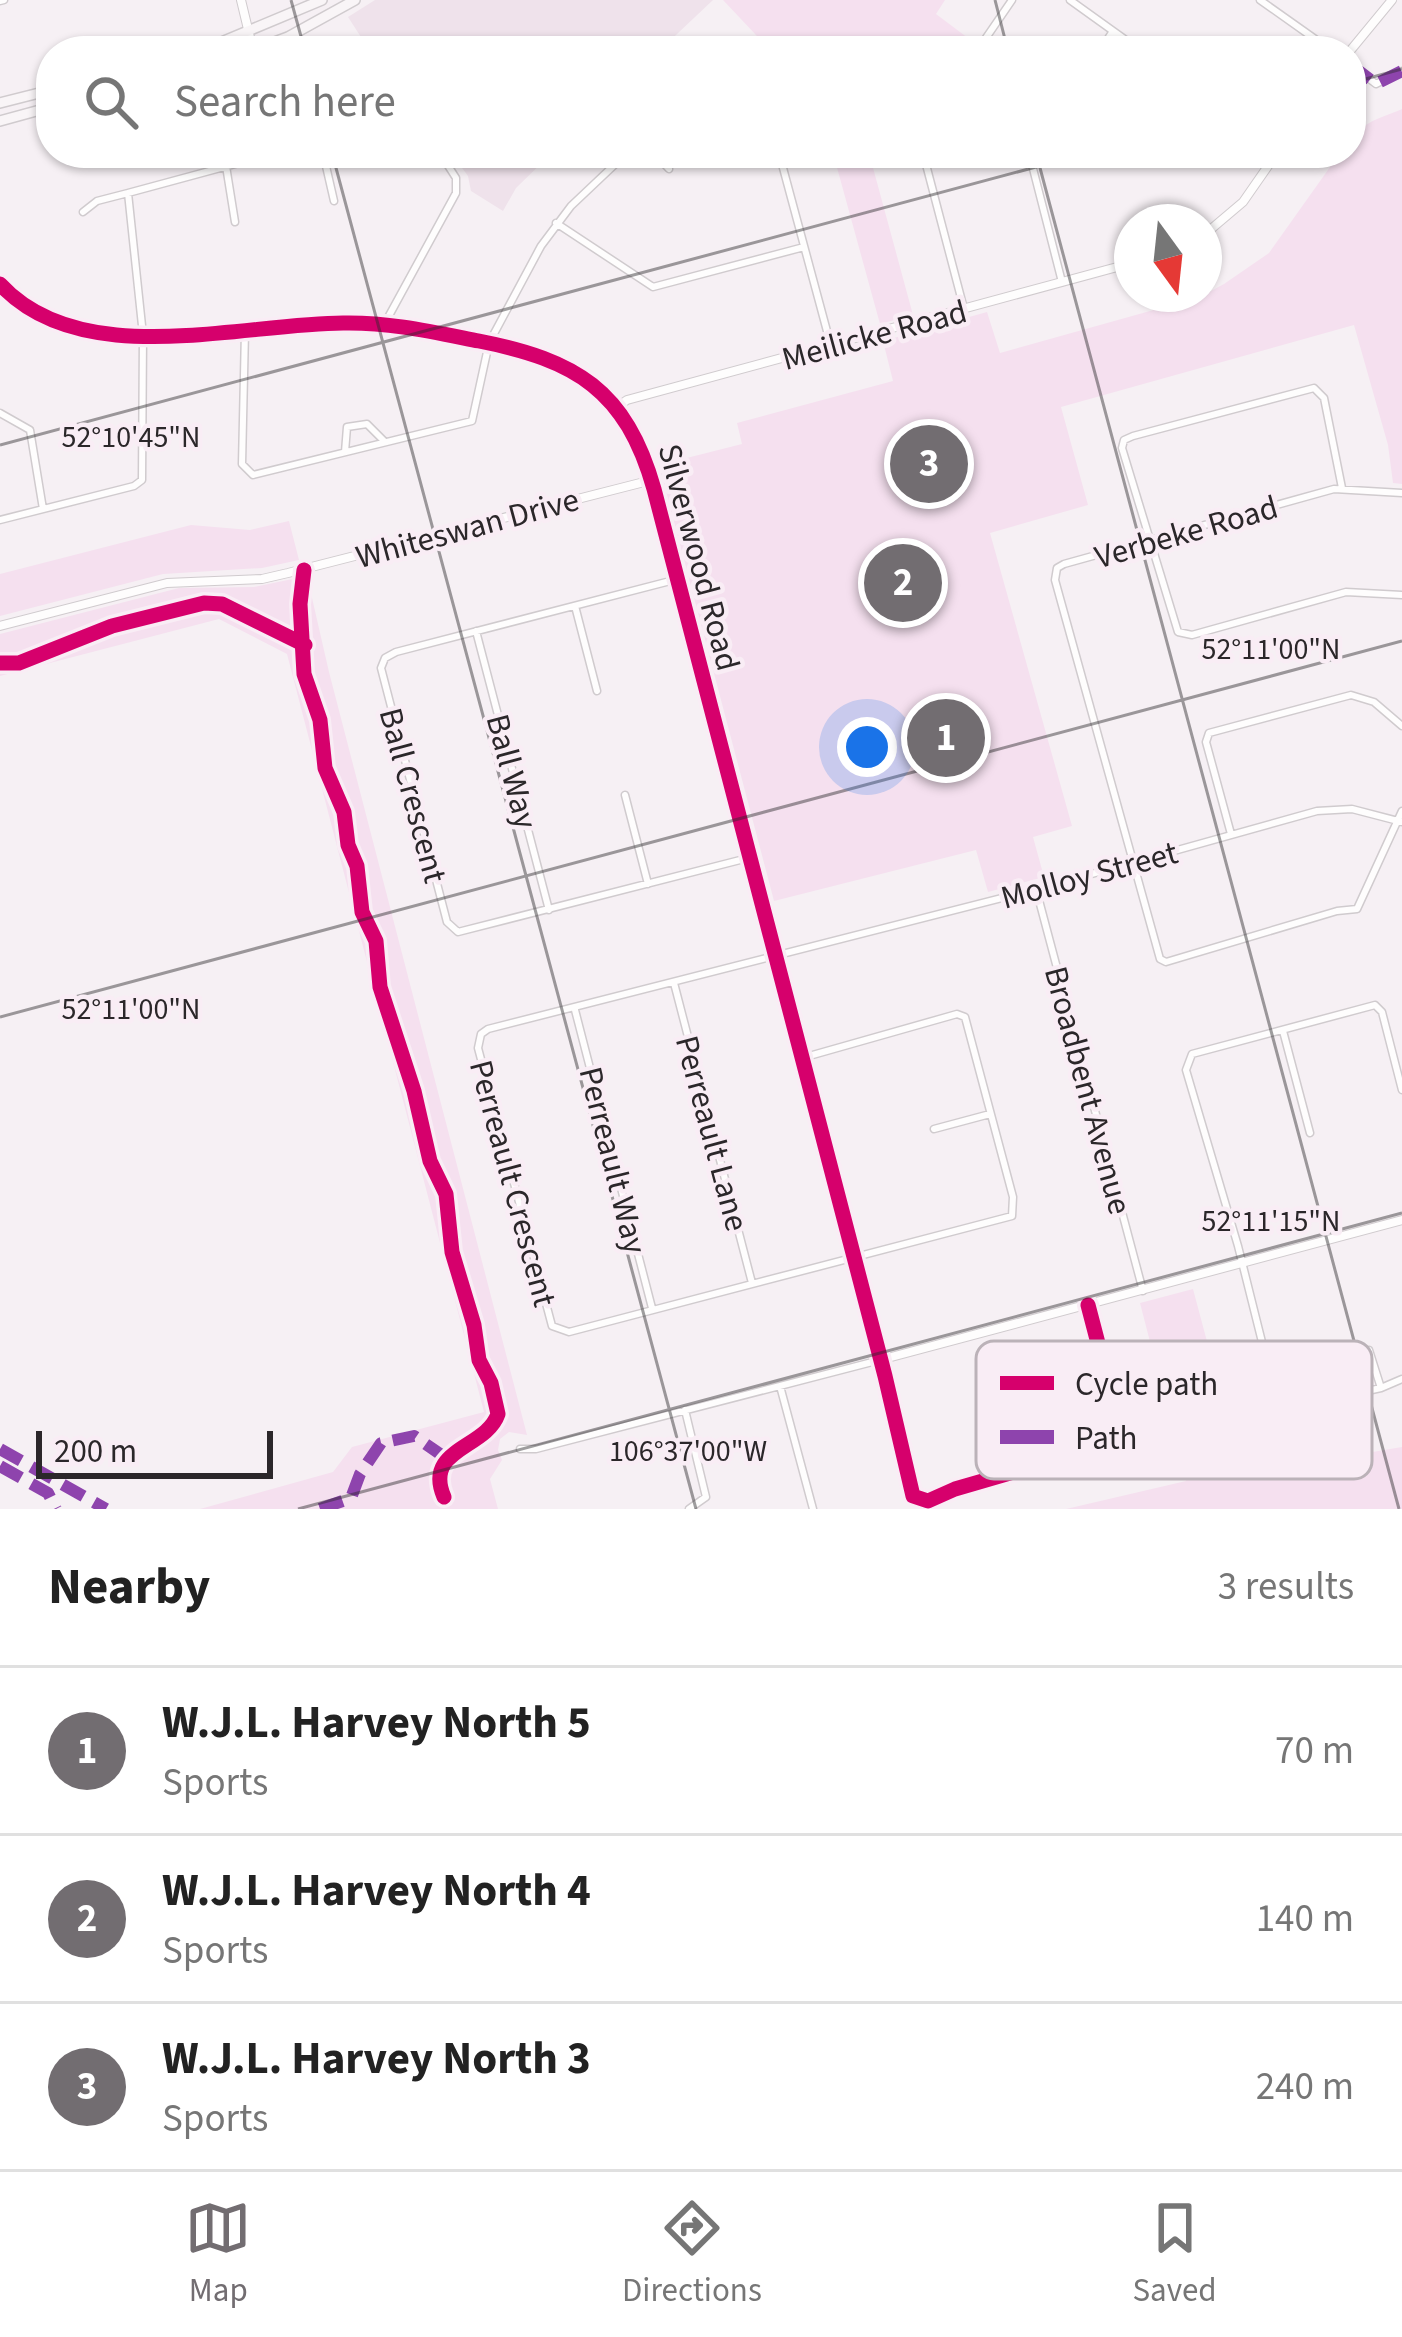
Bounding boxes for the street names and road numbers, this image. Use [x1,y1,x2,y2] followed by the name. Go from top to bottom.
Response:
[777,288,972,383] street label: Meilicke Road
[646,439,751,676] street label: Silverwood Road
[351,476,584,581] street label: Whiteswan Drive
[1089,484,1283,581] street label: Verbeke Road
[367,703,458,888] street label: Ball Crescent
[474,709,550,834] street label: Ball Way
[996,829,1183,922] street label: Molloy Street
[1032,961,1143,1220] street label: Broadbent Avenue
[663,1030,760,1236] street label: Perreault Lane
[457,1055,568,1312] street label: Perreault Crescent
[567,1062,659,1259] street label: Perreault Way

